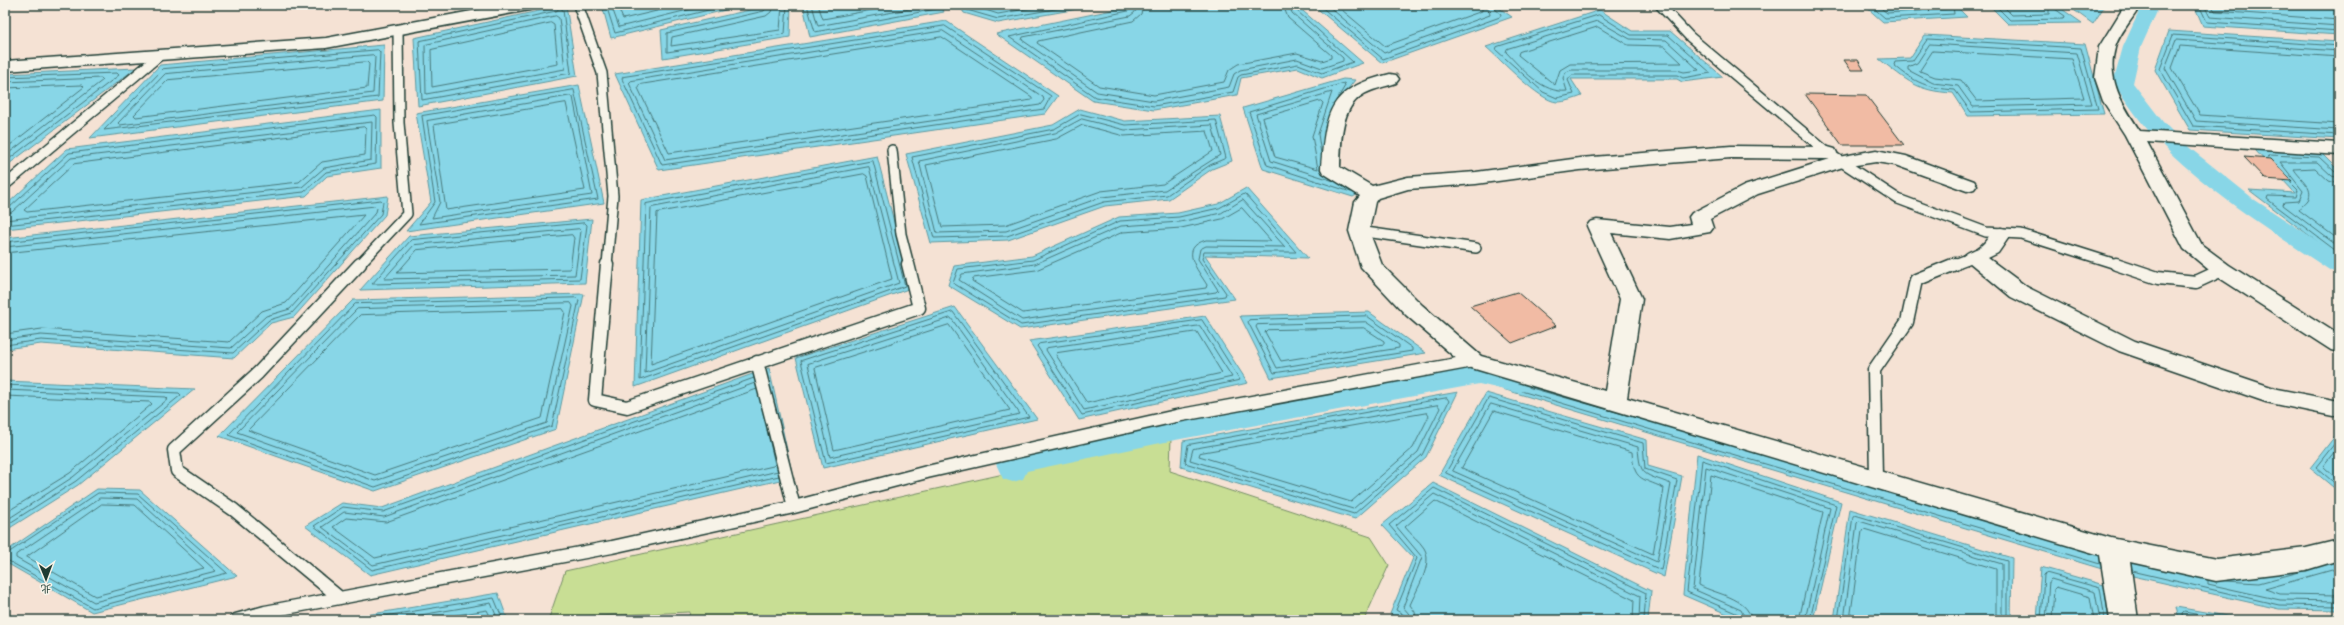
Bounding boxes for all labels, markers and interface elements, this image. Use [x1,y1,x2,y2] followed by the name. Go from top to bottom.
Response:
[26,559,66,599] north arrow
[41,582,52,595] text: 北

